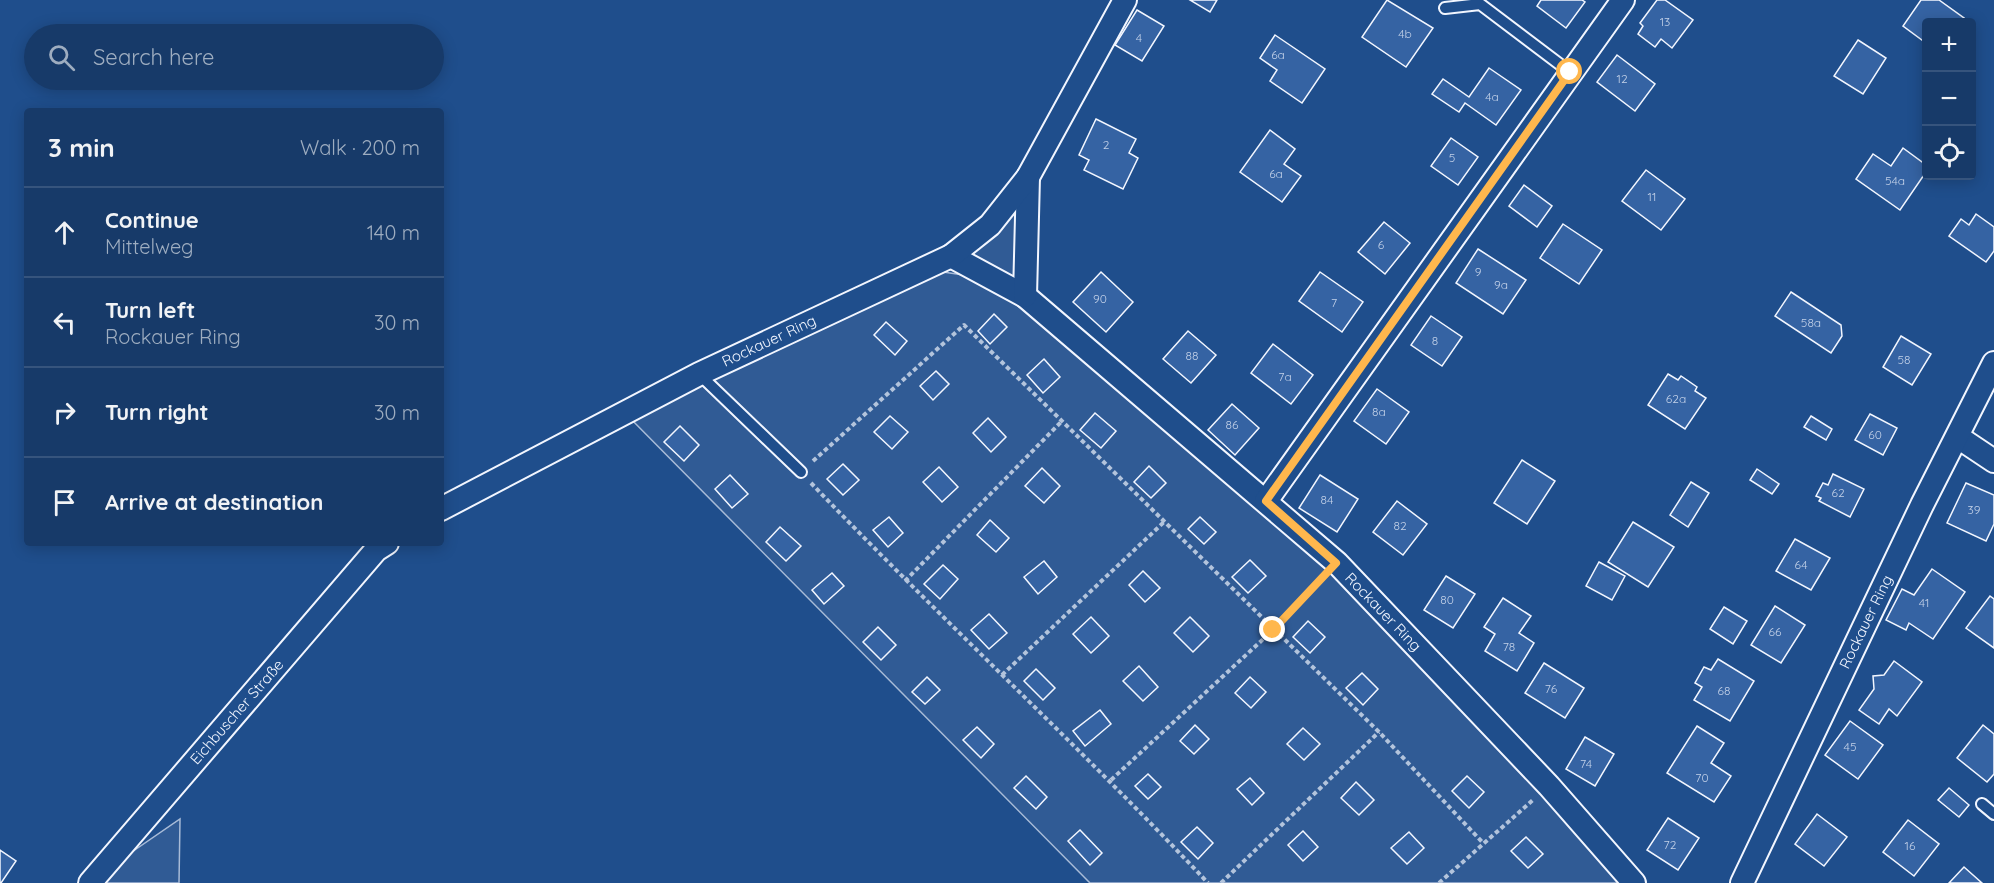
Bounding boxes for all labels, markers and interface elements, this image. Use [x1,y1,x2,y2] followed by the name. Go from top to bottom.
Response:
[1660,14,1670,29] house number: 13
[1922,18,1976,180] map controls
[1922,18,1976,72] button: +
[24,24,444,90] search box
[1398,26,1412,41] house number: 4b
[1136,30,1142,45] house number: 4
[45,41,78,74] icon: search
[93,43,214,71] text: Search here
[1271,47,1285,62] house number: 6a
[1556,58,1582,84] route start
[1616,71,1628,86] house number: 12
[1922,72,1976,126] button: −
[1485,89,1499,104] house number: 4a
[1922,126,1976,180] button: locate
[48,131,115,164] text: 3 min
[300,135,420,160] text: Walk · 200 m
[1103,137,1110,152] house number: 2
[1449,150,1455,165] house number: 5
[1269,166,1283,181] house number: 6a
[1885,173,1905,188] house number: 54a
[1648,189,1656,204] house number: 11
[105,206,199,234] text: Continue
[48,216,81,249] icon: ahead
[367,220,420,245] text: 140 m
[105,234,194,259] text: Mittelweg
[1378,237,1385,252] house number: 6
[1475,264,1482,279] house number: 9
[1494,277,1508,292] house number: 9a
[1093,291,1107,306] house number: 90
[1331,295,1337,310] house number: 7
[105,296,195,324] text: Turn left
[48,306,81,339] icon: left
[374,310,420,335] text: 30 m
[719,310,819,371] street label: Rockauer Ring
[1801,315,1821,330] house number: 58a
[105,324,241,349] text: Rockauer Ring
[1432,333,1438,348] house number: 8
[1186,348,1198,363] house number: 88
[1897,352,1911,367] house number: 58
[1278,369,1292,384] house number: 7a
[1666,391,1686,406] house number: 62a
[48,396,81,429] icon: right
[105,398,209,426] text: Turn right
[374,400,420,425] text: 30 m
[1372,404,1386,419] house number: 8a
[1226,417,1239,432] house number: 86
[1868,427,1882,442] house number: 60
[1831,485,1845,500] house number: 62
[48,486,81,519] icon: arrive
[105,488,323,516] text: Arrive at destination
[1321,492,1333,507] house number: 84
[1968,502,1981,517] house number: 39
[1393,518,1407,533] house number: 82
[1795,557,1807,572] house number: 64
[1341,568,1426,655] street label: Rockauer Ring
[1835,572,1896,672] street label: Rockauer Ring
[1440,592,1454,607] house number: 80
[1919,595,1929,610] house number: 41
[1259,616,1285,642] route end
[1769,624,1782,639] house number: 66
[1503,639,1515,654] house number: 78
[186,655,287,768] street label: Eichbuscher Straße
[1545,681,1558,696] house number: 76
[1718,683,1730,698] house number: 68
[1844,739,1856,754] house number: 45
[1580,756,1592,771] house number: 74
[1695,770,1709,785] house number: 70
[1664,837,1677,852] house number: 72
[1905,838,1916,853] house number: 16

